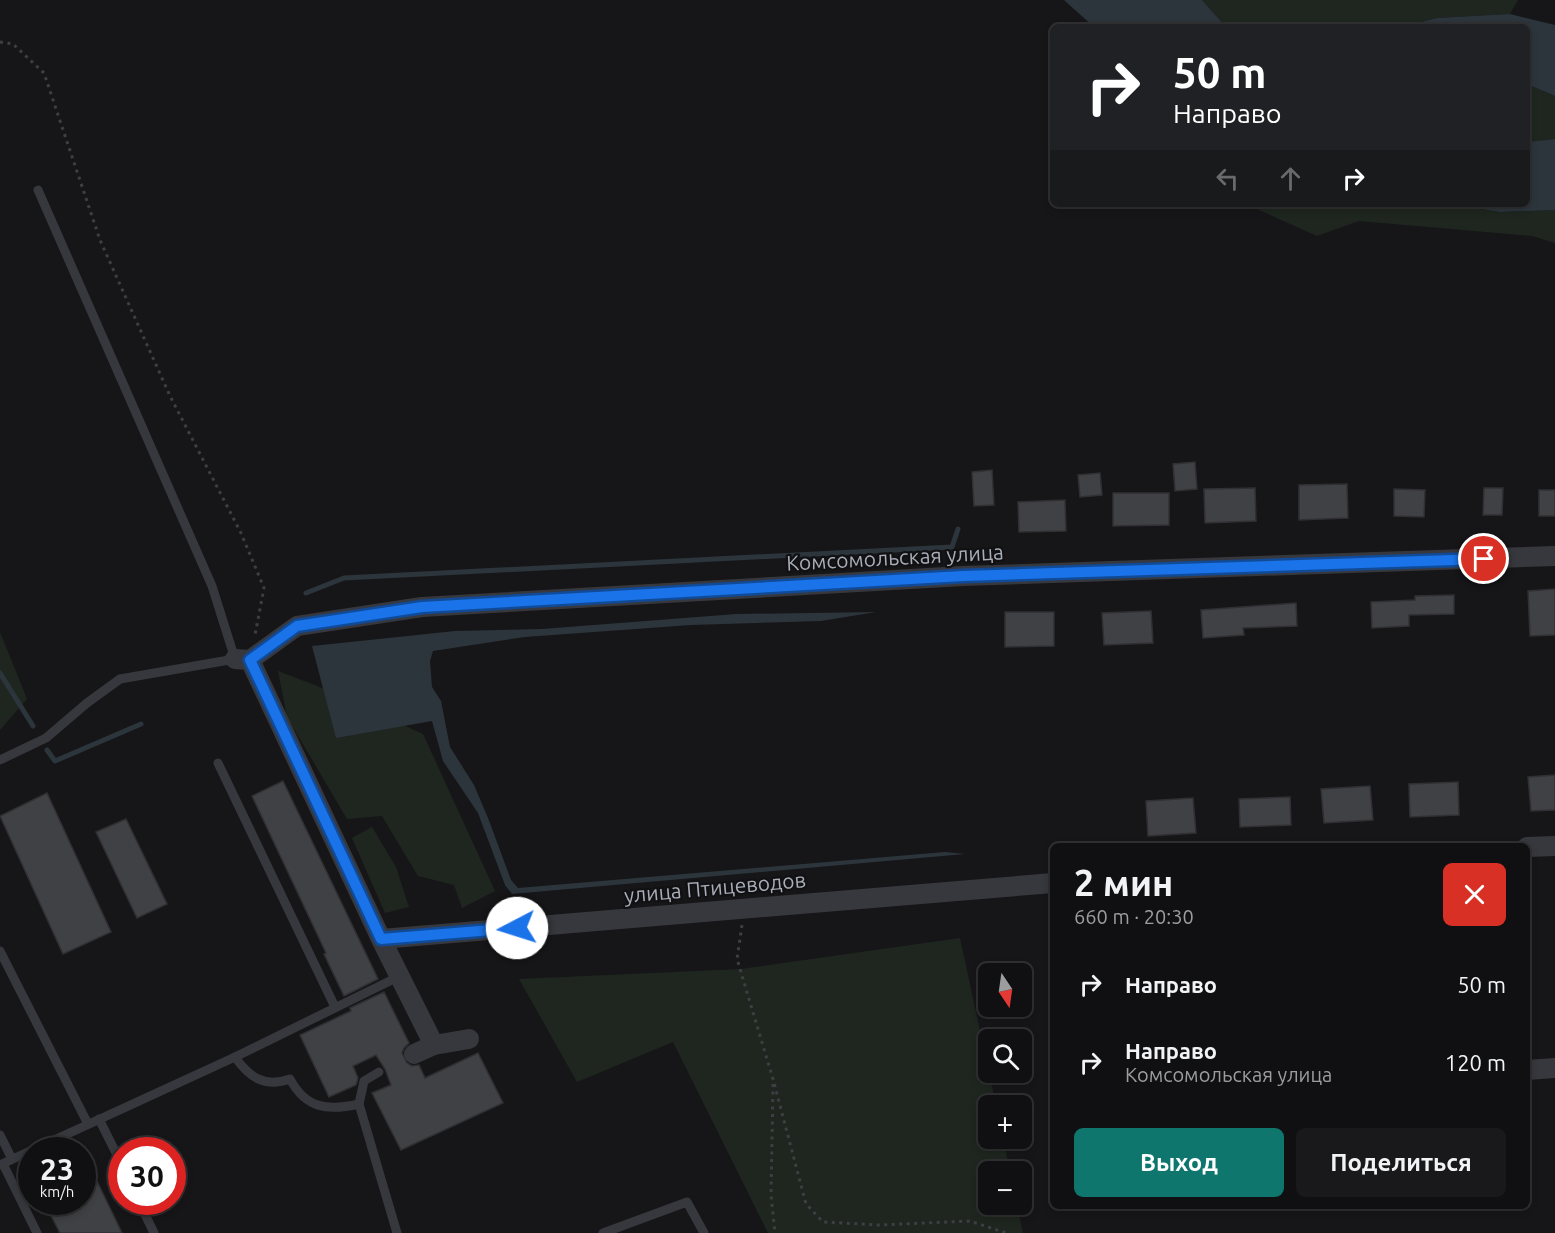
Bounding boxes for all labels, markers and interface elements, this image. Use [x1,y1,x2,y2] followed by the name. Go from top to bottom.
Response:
[1074,48,1152,126] icon: right
[1173,49,1267,96] text: 50 m
[1173,98,1282,128] text: Направо
[1211,162,1244,195] icon: left
[1274,162,1307,195] icon: ahead
[1337,162,1370,195] icon: right
[1458,533,1509,584] pin
[786,539,1004,575] street label: Комсомольская улица
[1467,542,1500,575] icon: arrive
[1074,862,1173,903] text: 2 мин
[1443,863,1506,926] button: close
[623,867,807,907] street label: улица Птицеводов
[485,896,549,960] position arrow
[1074,905,1194,928] text: 660 m · 20:30
[978,963,1032,1017] north arrow
[978,963,1032,1215] map controls
[1074,968,1107,1001] icon: right
[1125,972,1217,997] text: Направо
[1457,972,1506,997] text: 50 m
[978,1029,1032,1083] button: search
[1125,1038,1217,1063] text: Направо
[1074,1046,1107,1079] icon: right
[1445,1050,1506,1075] text: 120 m
[1125,1063,1332,1086] text: Комсомольская улица
[978,1095,1032,1149] button: +
[1074,1128,1284,1197] button: Выход
[1296,1128,1506,1197] button: Поделиться
[108,1137,186,1215] speed limit sign: 30
[40,1152,74,1186] text: 23
[978,1161,1032,1215] button: −
[40,1183,74,1200] text: km/h

